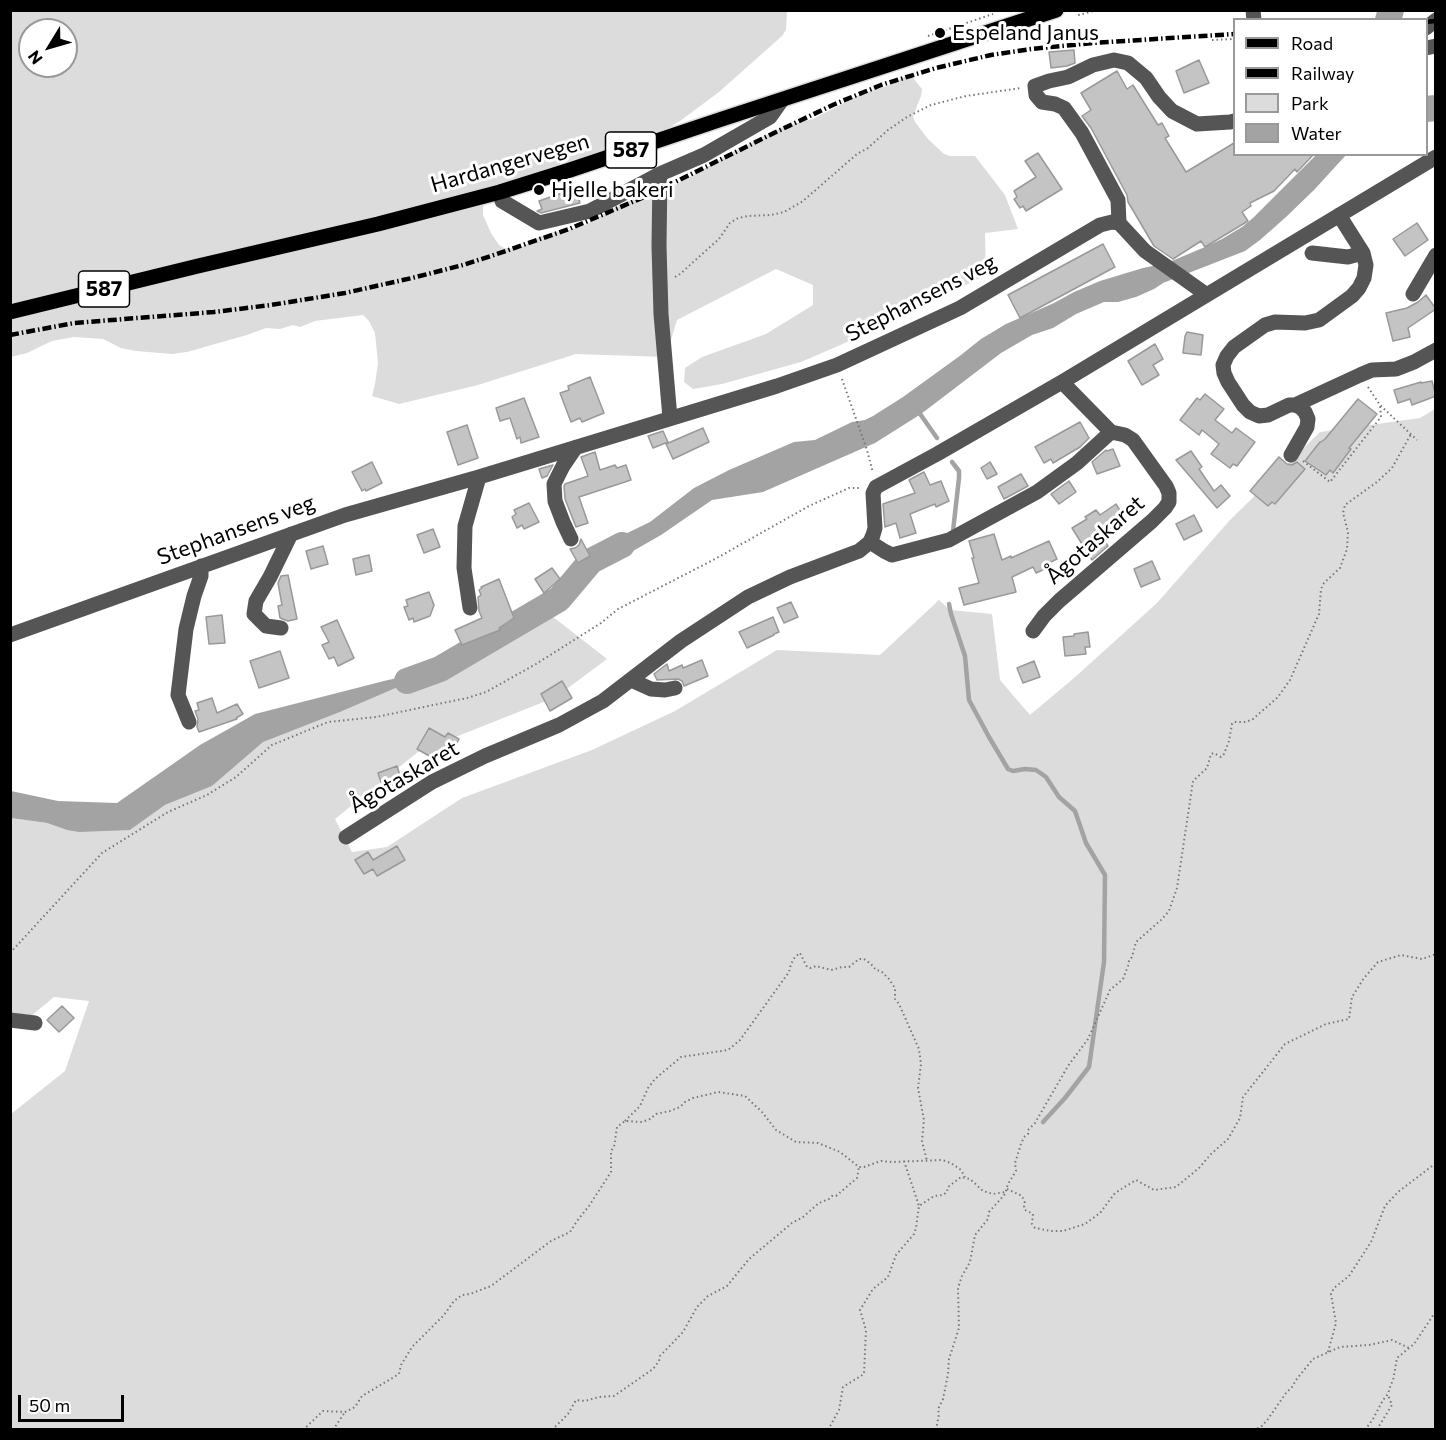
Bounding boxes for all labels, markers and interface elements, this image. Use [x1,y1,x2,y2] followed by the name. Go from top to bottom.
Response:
[18,18,78,78] north arrow
[1233,18,1428,156] legend
[952,20,1099,46] place label: Espeland Janus
[933,26,947,40] marker: Espeland Janus
[1291,32,1333,54] text: Road
[24,47,46,68] text: N
[1291,62,1354,84] text: Railway
[1291,92,1329,114] text: Park
[1291,122,1342,144] text: Water
[428,128,592,198] street label: Hardangervegen
[606,132,656,168] road number: 587
[551,177,674,203] place label: Hjelle bakeri
[532,183,546,197] marker: Hjelle bakeri
[841,249,1001,347] street label: Stephansens veg
[78,271,130,307] road number: 587
[154,489,318,571] street label: Stephansens veg
[1040,490,1150,590] street label: Ågotaskaret
[344,735,464,819] street label: Ågotaskaret
[21,1383,128,1421] scale bar
[29,1394,70,1416] text: 50 m

